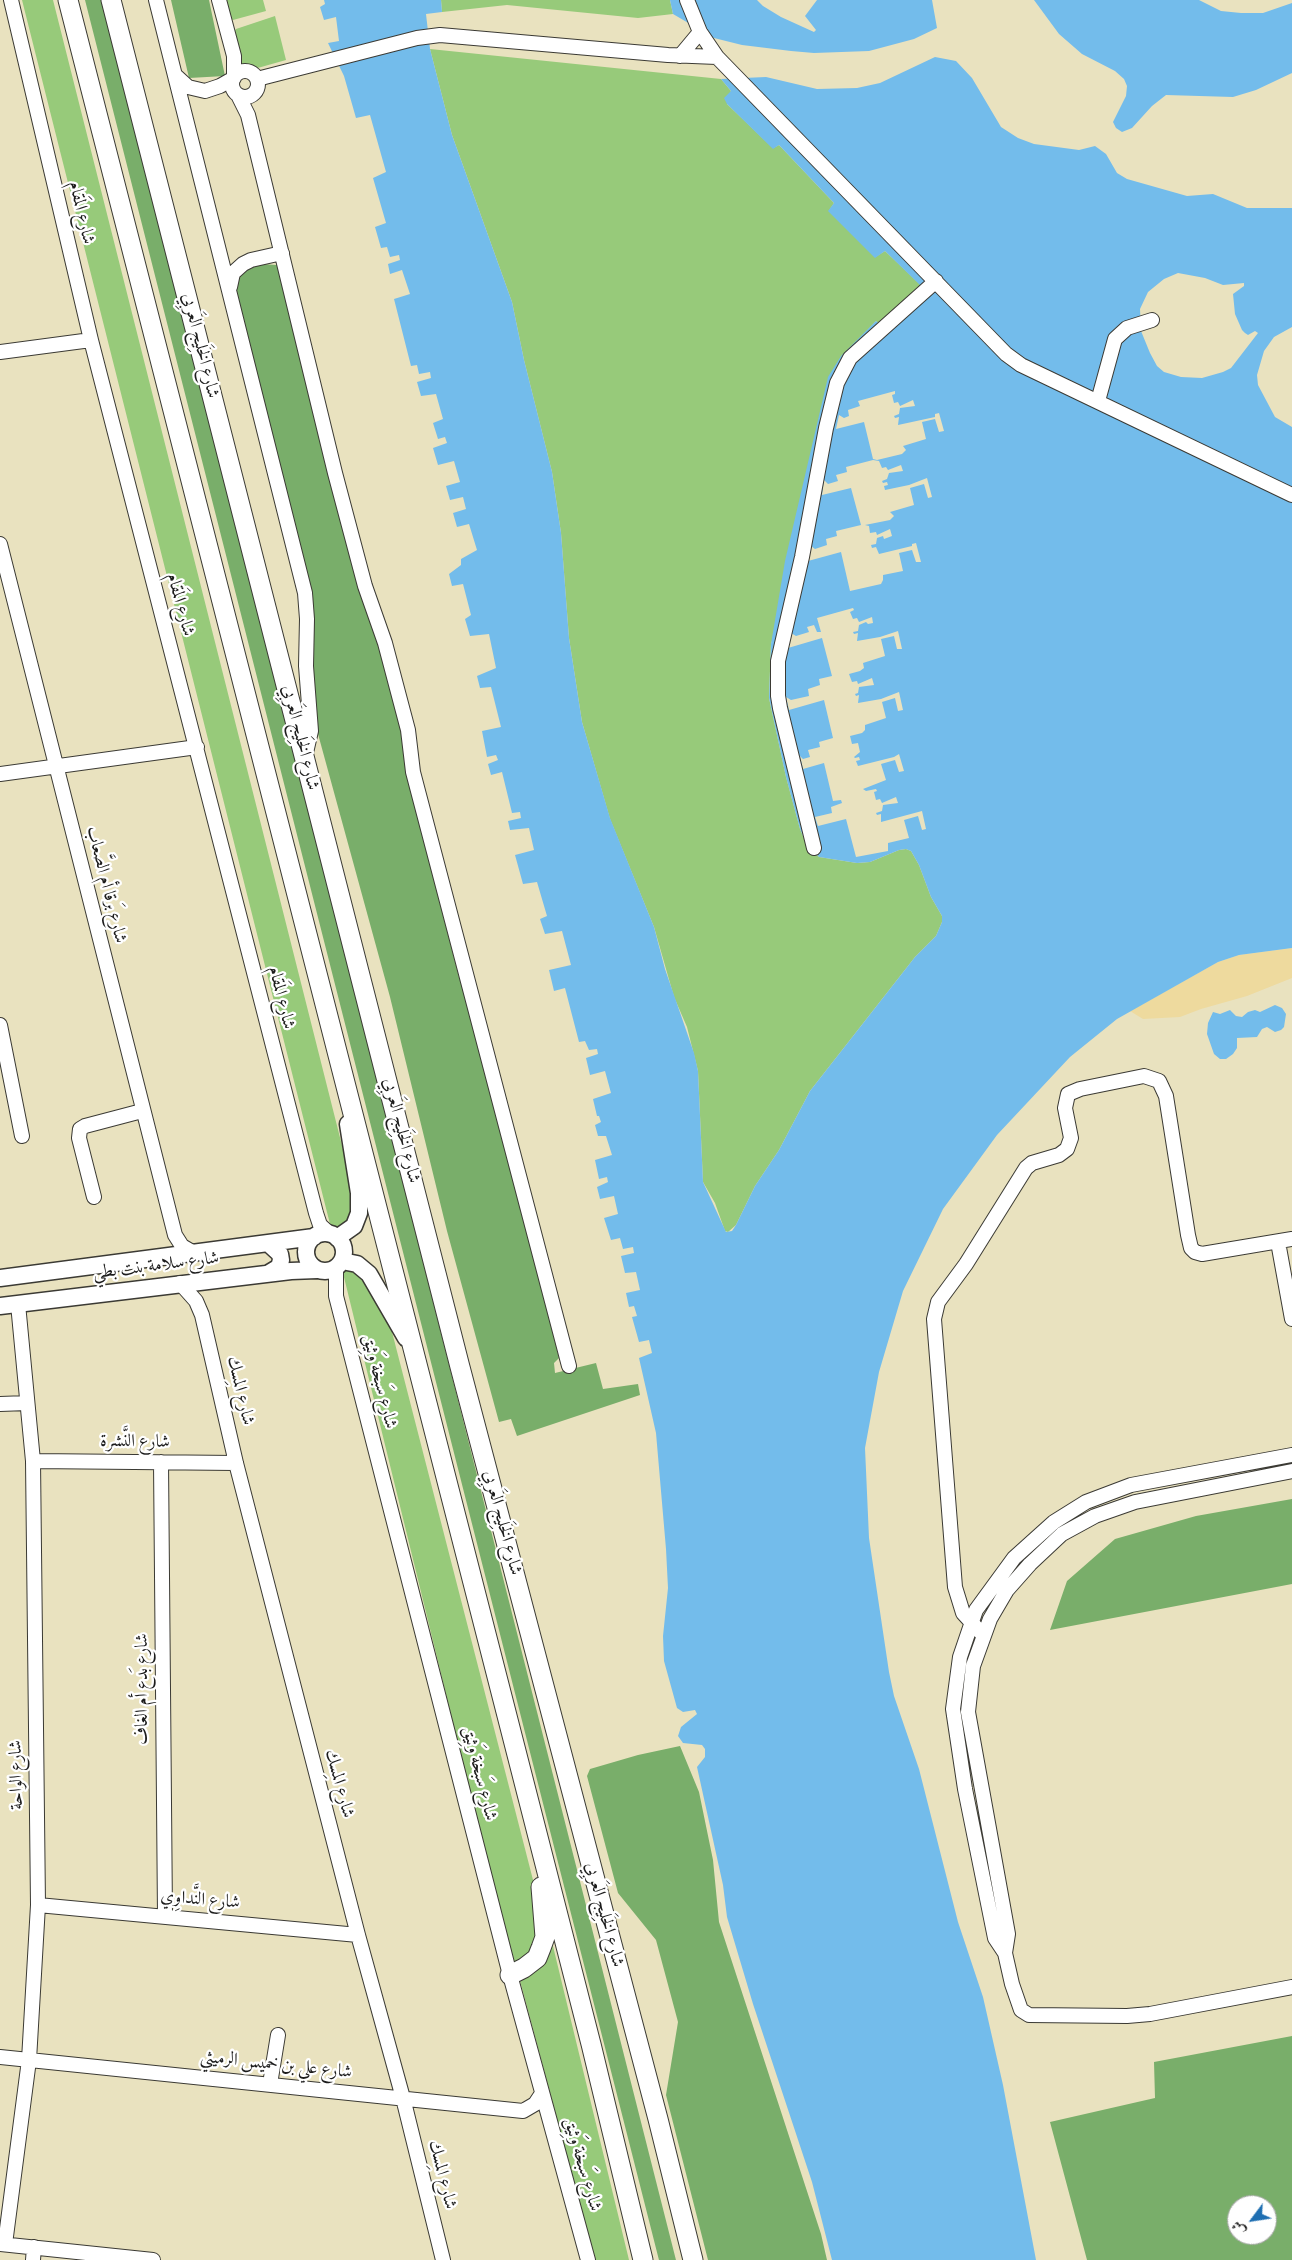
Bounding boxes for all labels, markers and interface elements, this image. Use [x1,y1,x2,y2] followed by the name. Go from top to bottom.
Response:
[62,179,98,247] street label: شارع المَقام
[175,291,223,401] street label: شارع الخَلِيج العَربِي
[160,571,198,639] street label: شارع المَقام
[275,683,323,793] street label: شارع الخَلِيج العَربِي
[80,824,130,946] street label: شارع بَرقا أم الصَّعاب
[262,964,298,1032] street label: شارع المَقام
[376,1076,424,1186] street label: شارع الخَلِيج العَربِي
[92,1249,220,1285] street label: شارع سلامة بنت بطي
[356,1333,400,1431] street label: شارع سَبخة وَثِيق
[221,1354,257,1428] street label: شارع المِسك
[100,1432,170,1454] street label: شارع النَّشرة
[477,1468,525,1578] street label: شارع الخَلِيج العَربِي
[133,1633,155,1745] street label: شارع بَدع أم الغاف
[456,1725,500,1823] street label: شارع سَبخة وَثِيق
[7,1740,29,1810] street label: شارع الواحة
[318,1747,358,1821] street label: شارع المِسك
[579,1860,627,1970] street label: شارع الخَلِيج العَربِي
[159,1887,241,1915] street label: شارع النَّداوِي
[199,2047,353,2085] street label: شارع علي بن خميس الرميثي
[557,2116,605,2214] street label: شارع سَبخة وَثِيق
[422,2138,460,2212] street label: شارع المِسك
[1227,2195,1277,2245] north arrow
[1228,2217,1251,2238] text: ش

